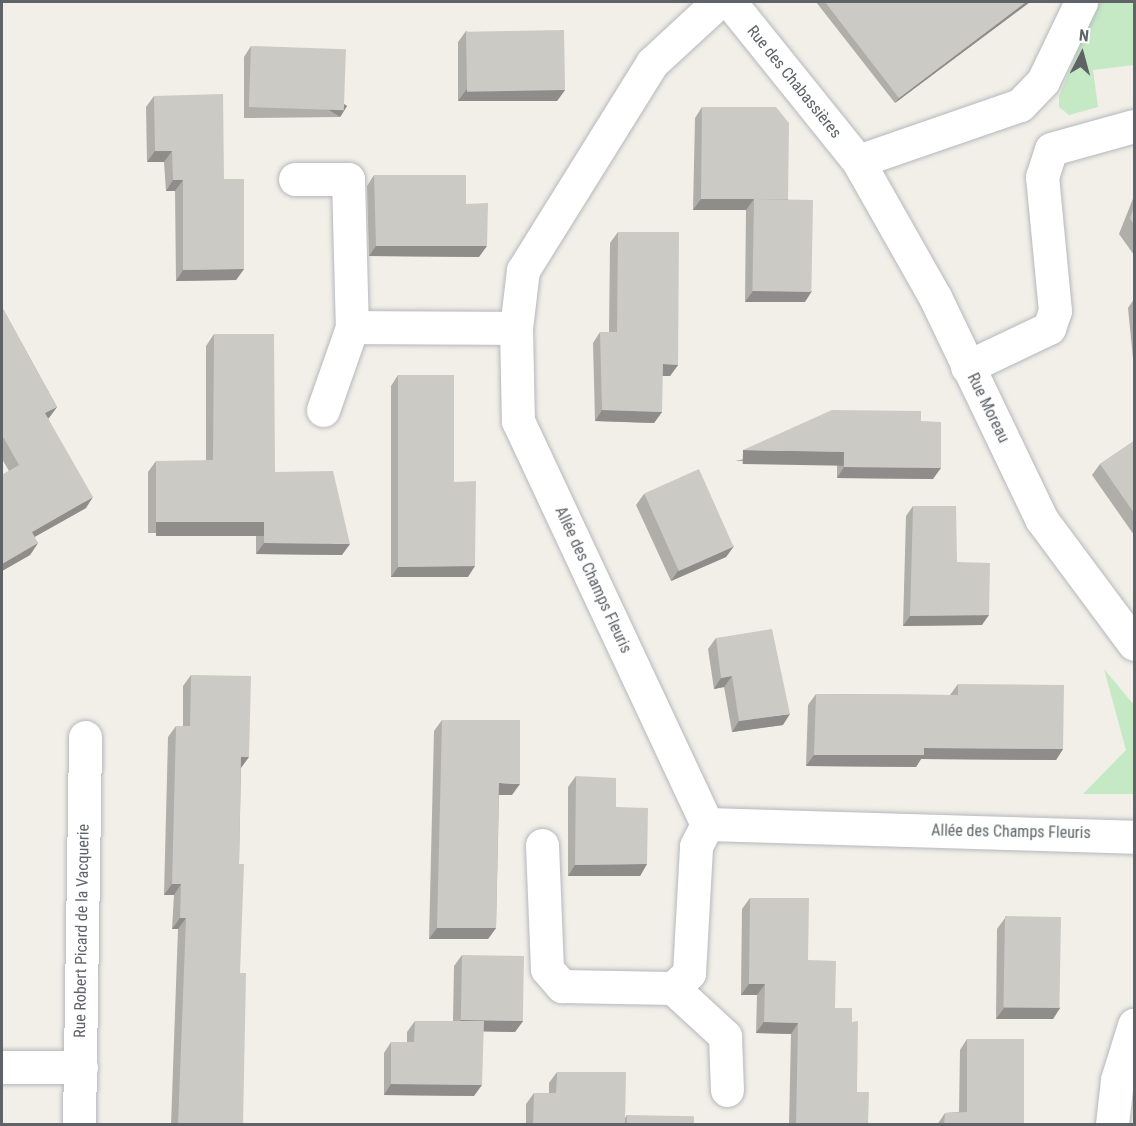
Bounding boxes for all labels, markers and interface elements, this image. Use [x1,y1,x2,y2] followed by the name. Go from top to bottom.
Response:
[743,22,845,142] street label: Rue des Chabassières
[1052,24,1112,84] north arrow
[1078,26,1090,46] text: N
[963,370,1013,446] street label: Rue Moreau
[551,504,635,656] street label: Allée des Champs Fleuris
[931,821,1091,843] street label: Allée des Champs Fleuris
[71,824,93,1038] street label: Rue Robert Picard de la Vacquerie

